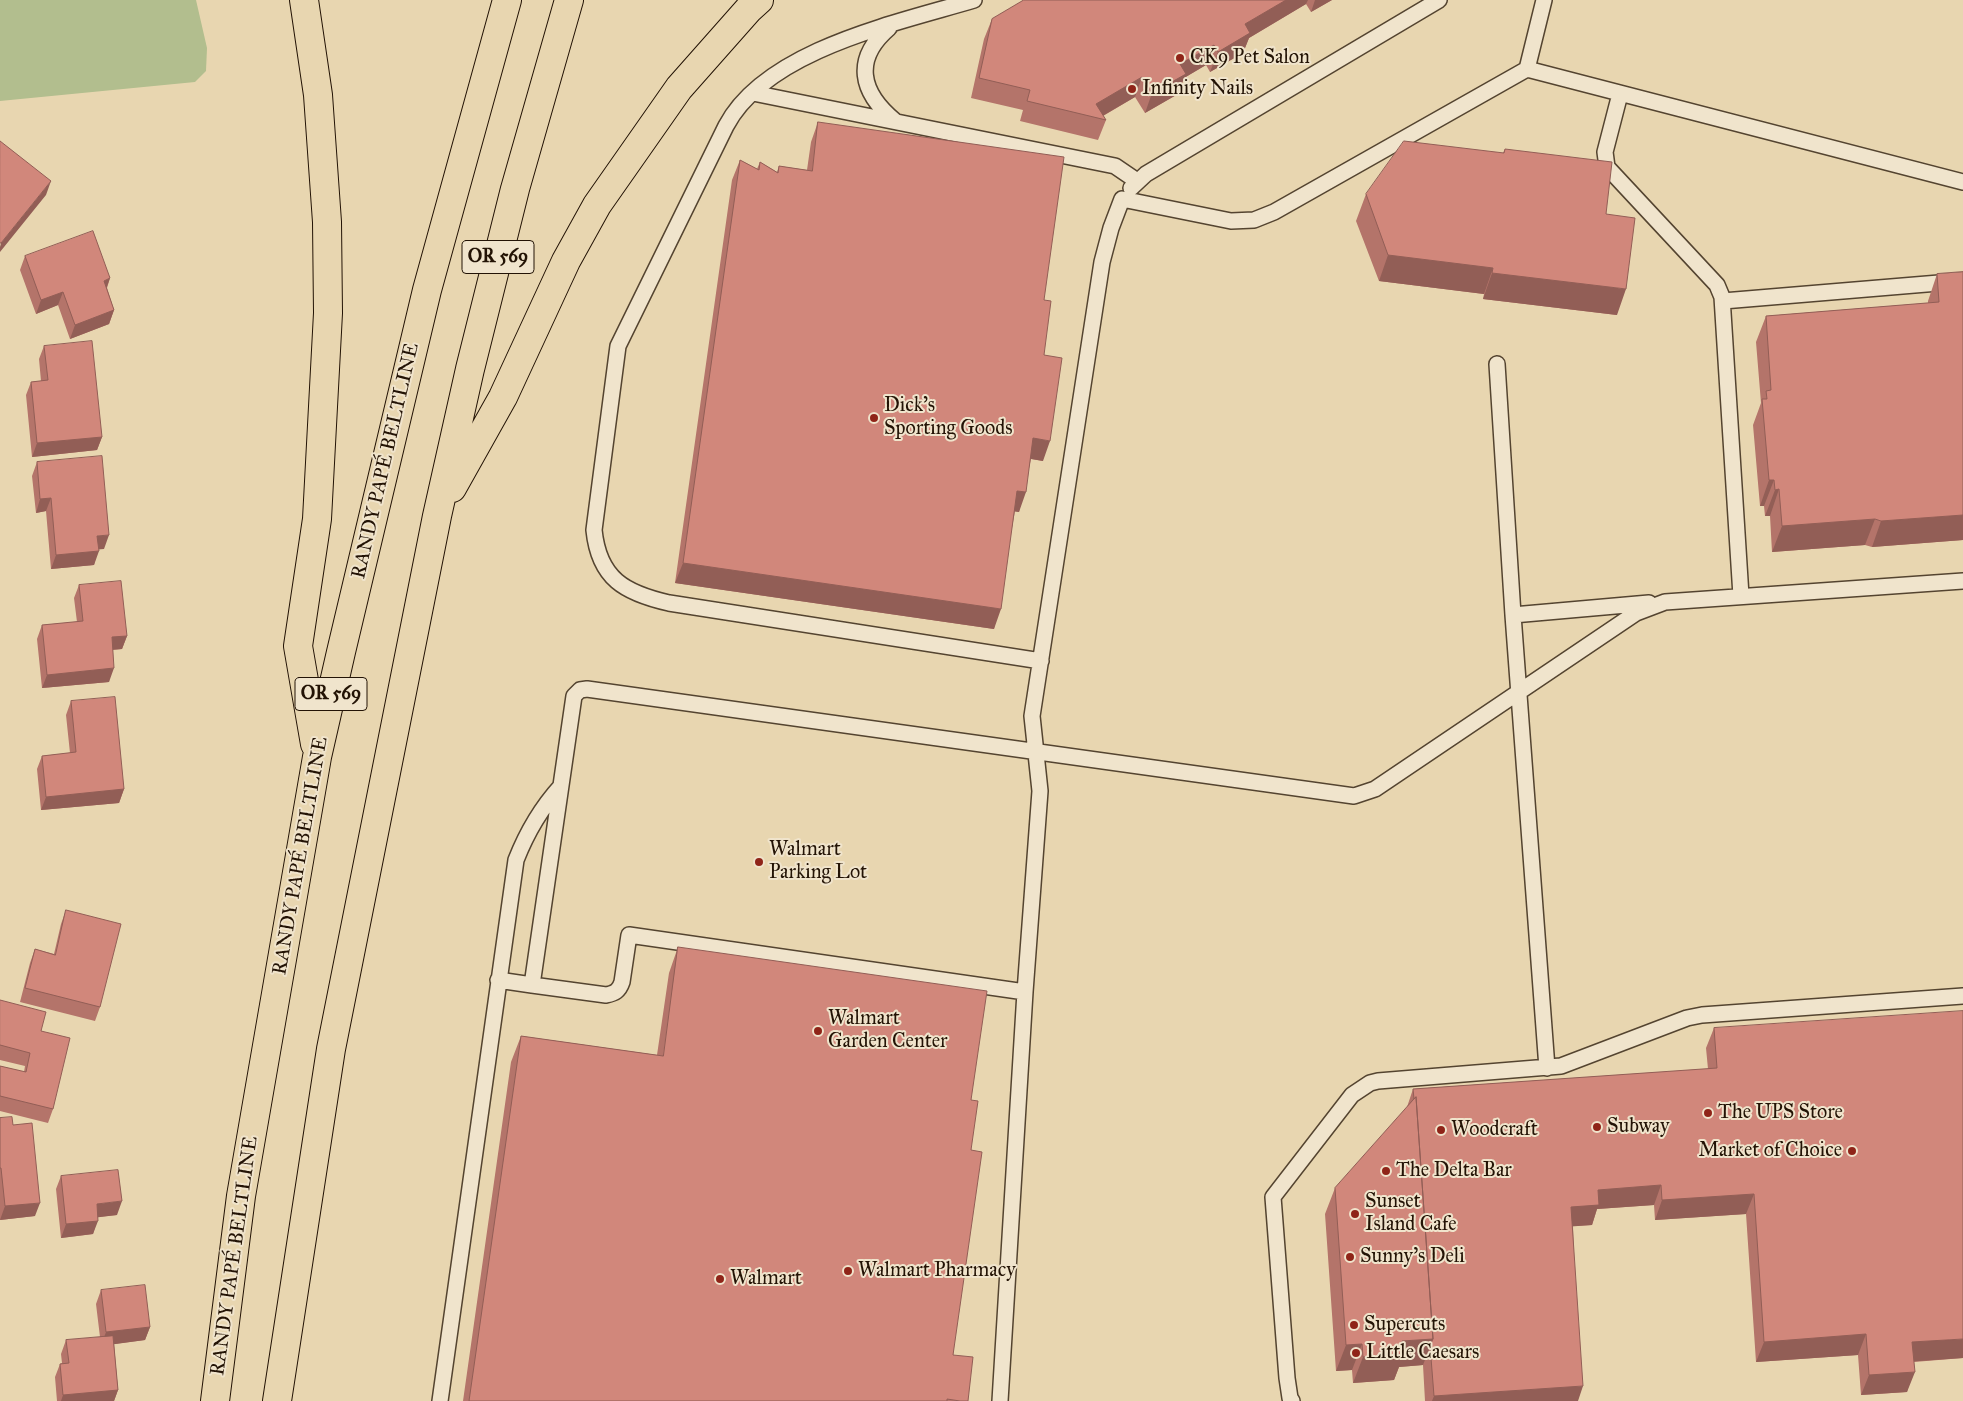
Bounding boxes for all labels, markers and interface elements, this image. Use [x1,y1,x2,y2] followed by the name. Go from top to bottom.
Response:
[1190,46,1310,70] place label: CK9 Pet Salon
[1174,52,1186,64] marker: CK9 Pet Salon
[1142,77,1253,101] place label: Infinity Nails
[1126,83,1138,95] marker: Infinity Nails
[462,240,534,274] road number: OR 569
[347,341,425,581] street label: RANDY PAPÉ BELTLINE
[884,394,1013,441] place label: Dick's Sporting Goods
[868,412,880,424] marker: Dick's Sporting Goods
[295,678,367,711] road number: OR 569
[268,735,334,977] street label: RANDY PAPÉ BELTLINE
[769,838,867,885] place label: Walmart Parking Lot
[753,856,765,868] marker: Walmart Parking Lot
[828,1007,948,1054] place label: Walmart Garden Center
[812,1025,824,1037] marker: Walmart Garden Center
[1718,1101,1843,1125] place label: The UPS Store
[1702,1107,1714,1119] marker: The UPS Store
[1607,1115,1669,1139] place label: Subway
[1451,1118,1538,1142] place label: Woodcraft
[1591,1121,1603,1133] marker: Subway
[1435,1124,1447,1136] marker: Woodcraft
[206,1135,264,1377] street label: RANDY PAPÉ BELTLINE
[1698,1139,1842,1163] place label: Market of Choice
[1846,1145,1858,1157] marker: Market of Choice
[1396,1159,1512,1183] place label: The Delta Bar
[1380,1165,1392,1177] marker: The Delta Bar
[1365,1190,1457,1237] place label: Sunset Island Cafe
[1349,1208,1361,1220] marker: Sunset Island Cafe
[1360,1245,1465,1269] place label: Sunny's Deli
[1344,1251,1356,1263] marker: Sunny's Deli
[858,1259,1016,1283] place label: Walmart Pharmacy
[842,1265,854,1277] marker: Walmart Pharmacy
[730,1267,802,1291] place label: Walmart
[714,1273,726,1285] marker: Walmart
[1364,1313,1445,1337] place label: Supercuts
[1348,1319,1360,1331] marker: Supercuts
[1366,1341,1479,1365] place label: Little Caesars
[1350,1347,1362,1359] marker: Little Caesars

